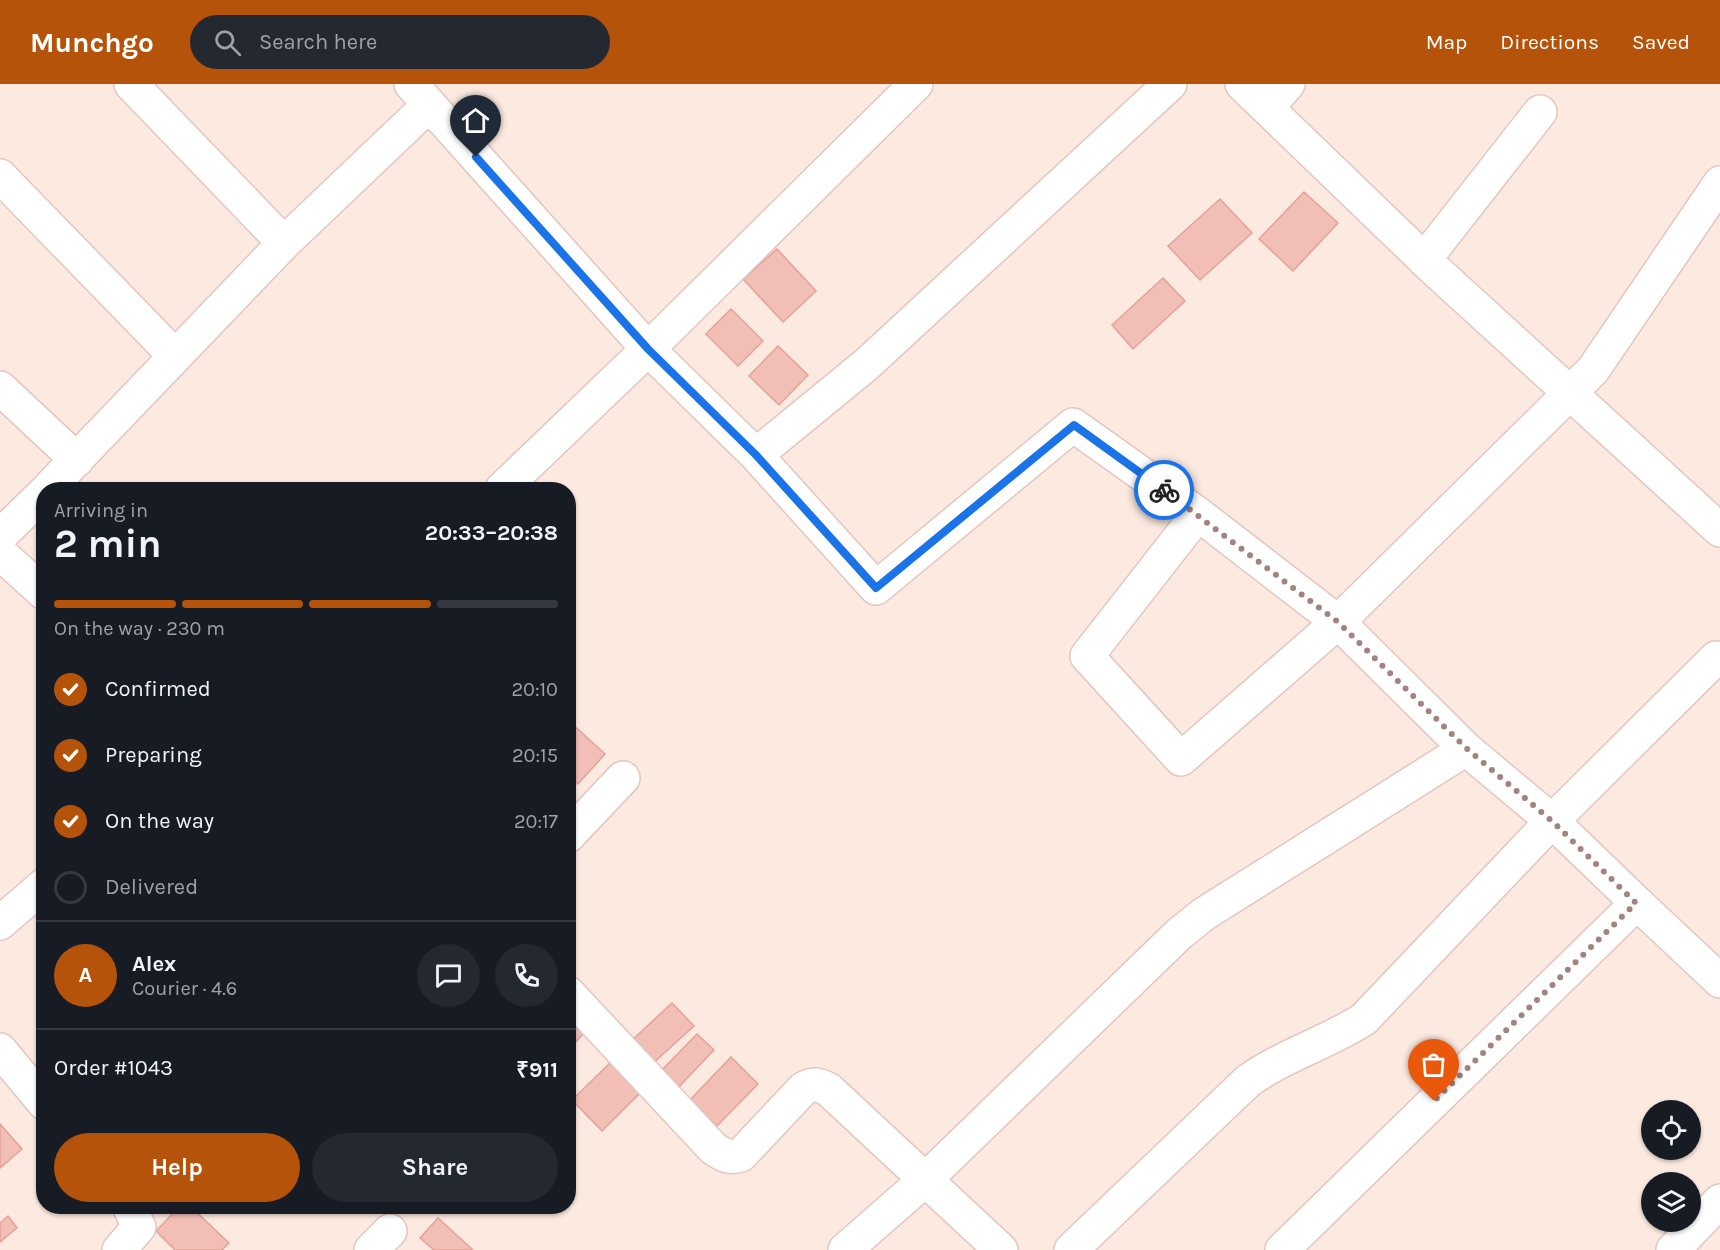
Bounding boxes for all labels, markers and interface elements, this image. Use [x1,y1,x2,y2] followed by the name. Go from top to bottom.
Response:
[190,15,610,69] search box
[30,26,154,59] text: Munchgo
[211,26,244,59] icon: search
[259,29,377,55] text: Search here
[1426,30,1467,54] text: Map
[1500,30,1599,54] text: Directions
[1632,30,1690,54] text: Saved
[450,95,501,157] pin
[459,104,492,137] icon: home
[1134,460,1194,520] courier
[1148,474,1181,507] icon: bike
[54,499,148,522] text: Arriving in
[425,520,558,546] text: 20:33–20:38
[54,521,162,567] text: 2 min
[54,617,225,640] text: On the way · 230 m
[54,673,87,706] icon: check
[105,676,211,702] text: Confirmed
[511,678,558,701] text: 20:10
[54,739,87,772] icon: check
[105,742,202,768] text: Preparing
[512,744,558,767] text: 20:15
[54,805,87,838] icon: check
[105,808,214,834] text: On the way
[514,810,558,833] text: 20:17
[105,874,198,900] text: Delivered
[417,944,480,1007] button: chat
[495,944,558,1007] button: phone
[132,951,176,977] text: Alex
[79,962,92,988] text: A
[132,977,237,1000] text: Courier · 4.6
[1408,1039,1459,1101] pin
[1417,1048,1450,1081] icon: bag
[54,1055,173,1081] text: Order #1043
[516,1057,558,1083] text: ₹911
[1641,1100,1701,1232] map controls
[1641,1100,1701,1160] button: locate
[54,1133,300,1202] button: Help
[312,1133,558,1202] button: Share
[1641,1172,1701,1232] button: layers

